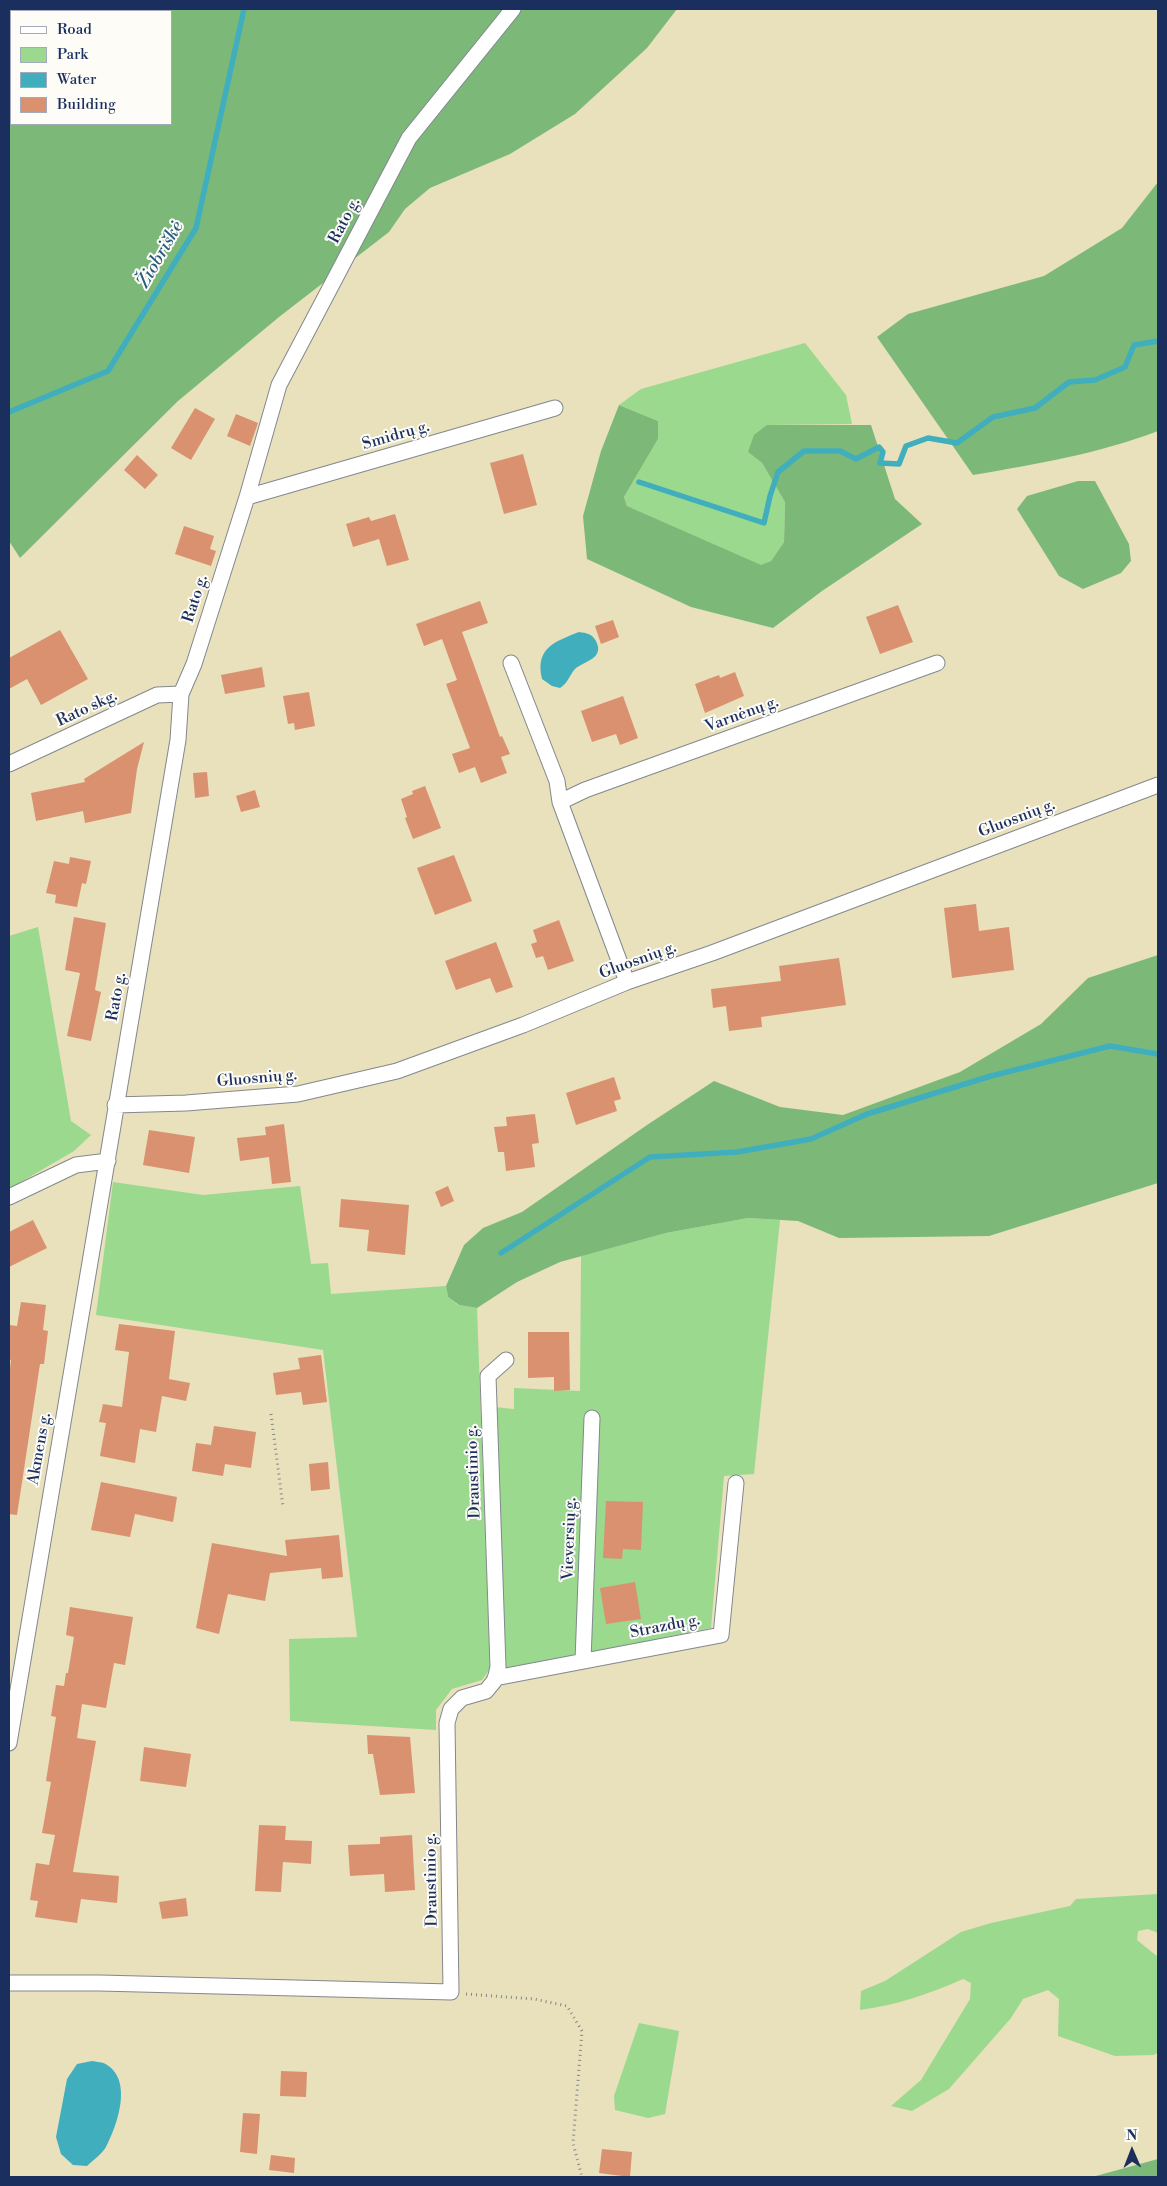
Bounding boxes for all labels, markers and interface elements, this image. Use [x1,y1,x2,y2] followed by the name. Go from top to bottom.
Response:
[10,10,172,125] legend
[57,20,92,39] text: Road
[57,45,88,64] text: Park
[57,70,96,89] text: Water
[57,95,116,114] text: Building
[325,195,365,247] street label: Rato g.
[133,218,189,292] water label: Žiobriškė
[360,417,432,455] street label: Smidrų g.
[179,573,213,625] street label: Rato g.
[53,687,121,731] street label: Rato skg.
[703,693,781,737] street label: Varnėnų g.
[976,796,1058,842] street label: Gluosnių g.
[597,938,679,984] street label: Gluosnių g.
[103,971,131,1023] street label: Rato g.
[216,1066,298,1092] street label: Gluosnių g.
[24,1411,56,1487] street label: Akmens g.
[463,1425,485,1519] street label: Draustinio g.
[559,1497,581,1581] street label: Vieversių g.
[628,1611,702,1643] street label: Strazdų g.
[422,1833,442,1927] street label: Draustinio g.
[1107,2126,1157,2176] north arrow
[1126,2127,1137,2145] text: N

